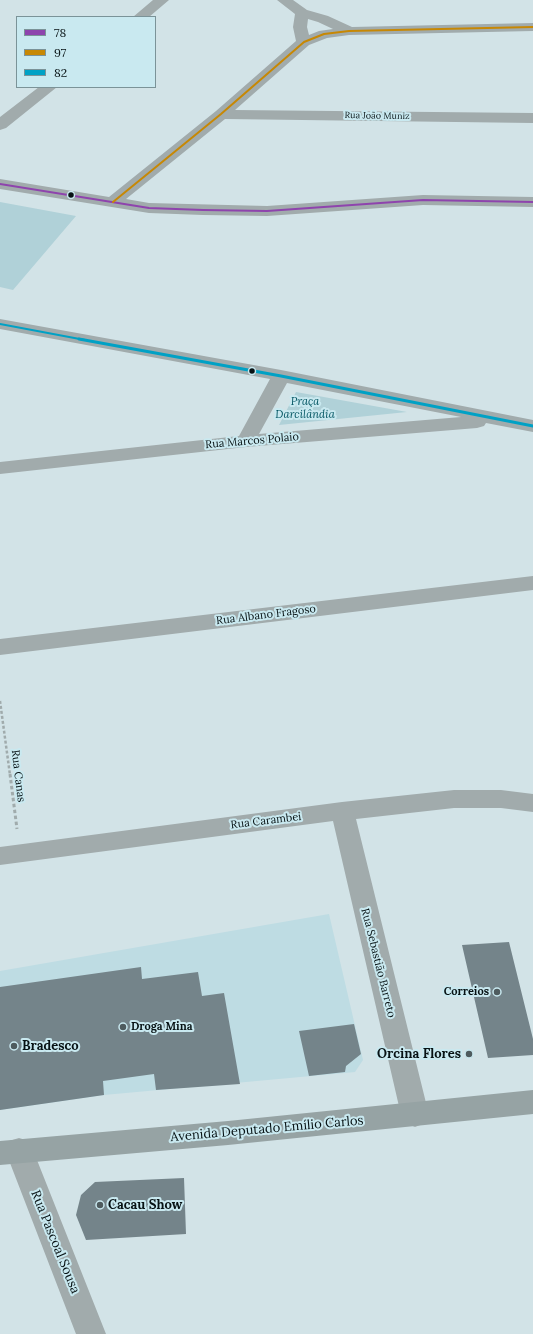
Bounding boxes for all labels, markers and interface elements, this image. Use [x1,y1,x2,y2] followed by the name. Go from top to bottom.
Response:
[16,16,156,88] legend
[54,25,66,40] text: 78
[54,45,66,60] text: 97
[54,65,67,80] text: 82
[344,110,410,122] street label: Rua João Muniz
[66,190,76,200] unlabelled marker
[247,366,257,376] unlabelled marker
[275,395,335,421] park label: Praça Darcilândia
[205,430,299,452] street label: Rua Marcos Polaio
[215,602,317,628] street label: Rua Albano Fragoso
[8,749,28,803] street label: Rua Canas
[230,810,302,832] street label: Rua Carambei
[358,907,398,1019] street label: Rua Sebastião Barreto
[444,985,489,999] place label: Correios
[492,987,502,997] marker: Correios
[131,1020,192,1034] place label: Droga Mina
[118,1022,128,1032] marker: Droga Mina
[22,1038,79,1054] place label: Bradesco
[9,1041,19,1051] marker: Bradesco
[377,1046,461,1062] place label: Orcina Flores
[464,1049,474,1059] marker: Orcina Flores
[170,1113,364,1145] street label: Avenida Deputado Emílio Carlos
[27,1188,83,1296] street label: Rua Pascoal Sousa
[108,1197,182,1213] place label: Cacau Show
[95,1200,105,1210] marker: Cacau Show

